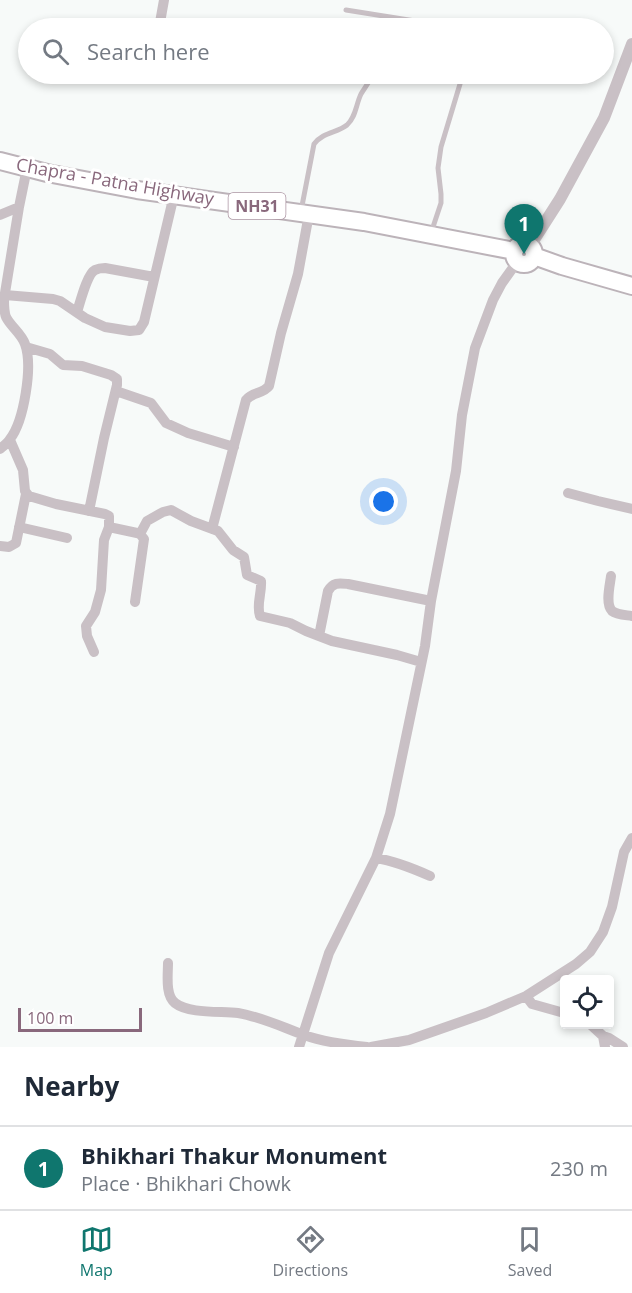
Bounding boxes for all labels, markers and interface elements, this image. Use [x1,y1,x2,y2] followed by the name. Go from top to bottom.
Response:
[18,18,614,84] search box
[39,35,72,68] icon: search
[87,36,210,66] text: Search here
[14,152,217,210] street label: Chapra - Patna Highway
[228,193,286,219] road number: NH31
[504,204,544,254] pin: 1
[369,487,398,516] your location
[560,975,614,1029] map controls
[560,975,614,1029] button: locate
[18,1005,142,1032] scale bar
[27,1007,73,1029] text: 100 m
[24,1068,119,1104] text: Nearby
[81,1140,387,1170] text: Bhikhari Thakur Monument
[38,1155,49,1182] text: 1
[550,1155,608,1182] text: 230 m
[81,1170,291,1197] text: Place · Bhikhari Chowk
[80,1223,113,1281] tab: Map
[272,1223,348,1281] tab: Directions
[508,1223,552,1281] tab: Saved

